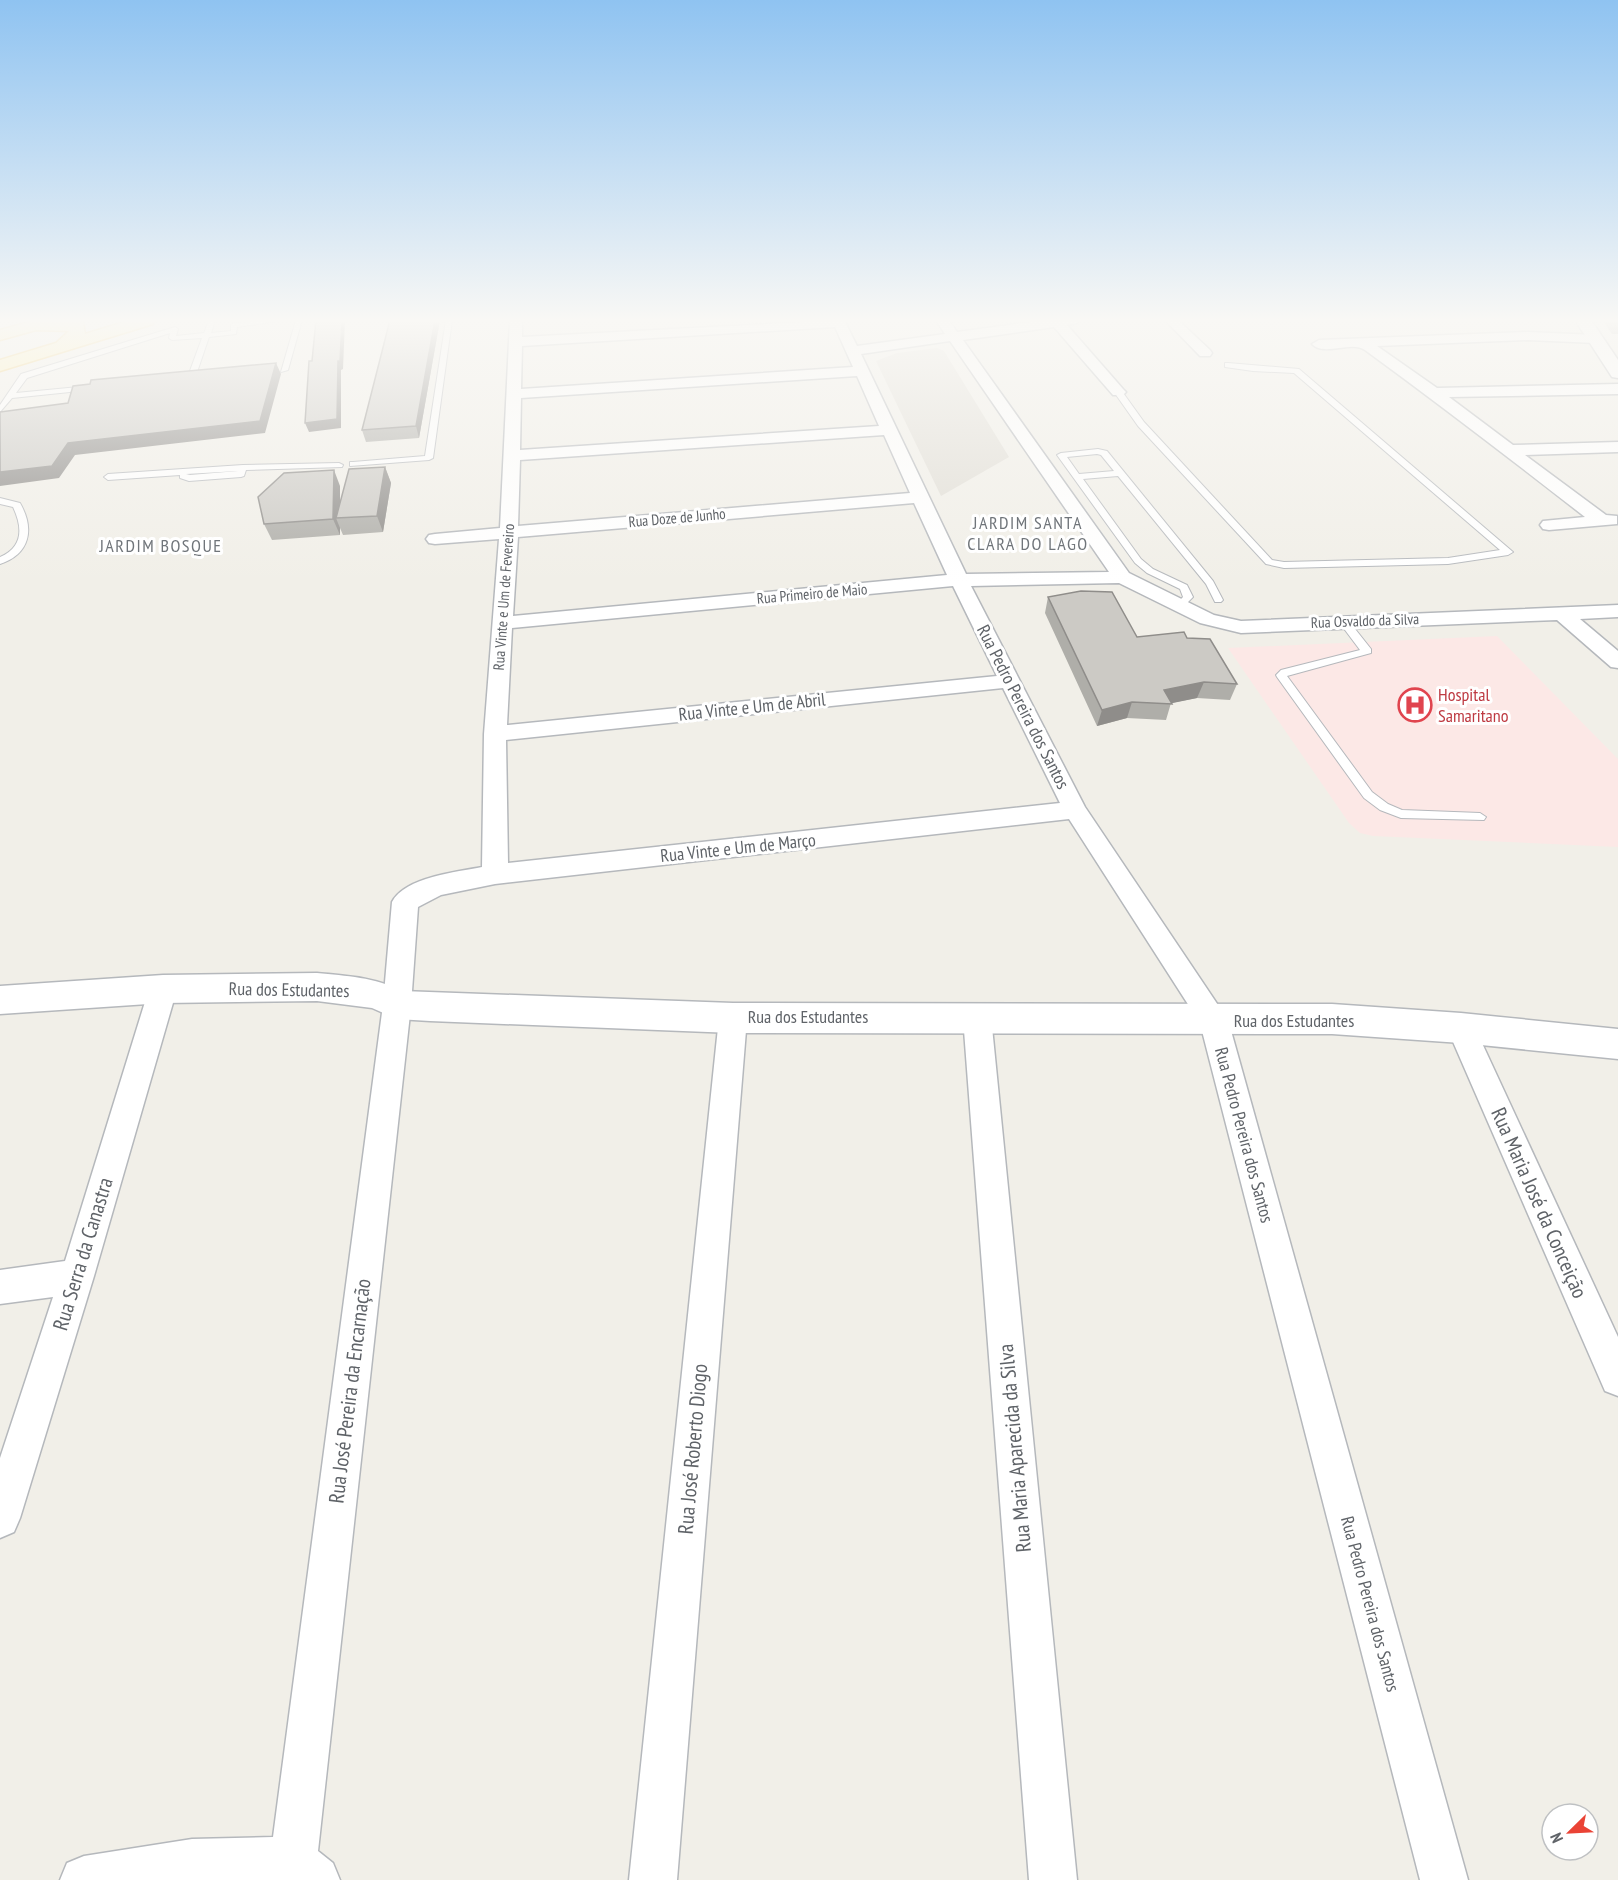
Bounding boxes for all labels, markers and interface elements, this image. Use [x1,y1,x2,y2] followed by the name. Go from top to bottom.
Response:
[628,504,726,531] street label: Rua Doze de Junho
[967,511,1089,555] district label: JARDIM SANTA CLARA DO LAGO
[489,523,518,671] street label: Rua Vinte e Um de Fevereiro
[99,534,222,557] district label: JARDIM BOSQUE
[756,579,868,608] street label: Rua Primeiro de Maio
[1311,609,1419,632] street label: Rua Osvaldo da Silva
[972,621,1075,793] street label: Rua Pedro Pereira dos Santos
[1438,683,1509,727] place label: Hospital Samaritano
[677,687,827,726] street label: Rua Vinte e Um de Abril
[1397,687,1433,723] hospital icon: Hospital Samaritano
[659,828,817,867] street label: Rua Vinte e Um de Março
[228,977,350,1002] street label: Rua dos Estudantes
[748,1005,868,1028] street label: Rua dos Estudantes
[1234,1009,1354,1032] street label: Rua dos Estudantes
[1210,1044,1279,1225] street label: Rua Pedro Pereira dos Santos
[1485,1103,1594,1302] street label: Rua Maria José da Conceição
[46,1174,119,1334] street label: Rua Serra da Canastra
[322,1277,377,1505] street label: Rua José Pereira da Encarnação
[992,1343,1037,1553] street label: Rua Maria Aparecida da Silva
[672,1363,713,1535] street label: Rua José Roberto Diogo
[1336,1513,1405,1694] street label: Rua Pedro Pereira dos Santos
[1540,1802,1600,1862] north arrow
[1545,1830,1567,1846] text: N

